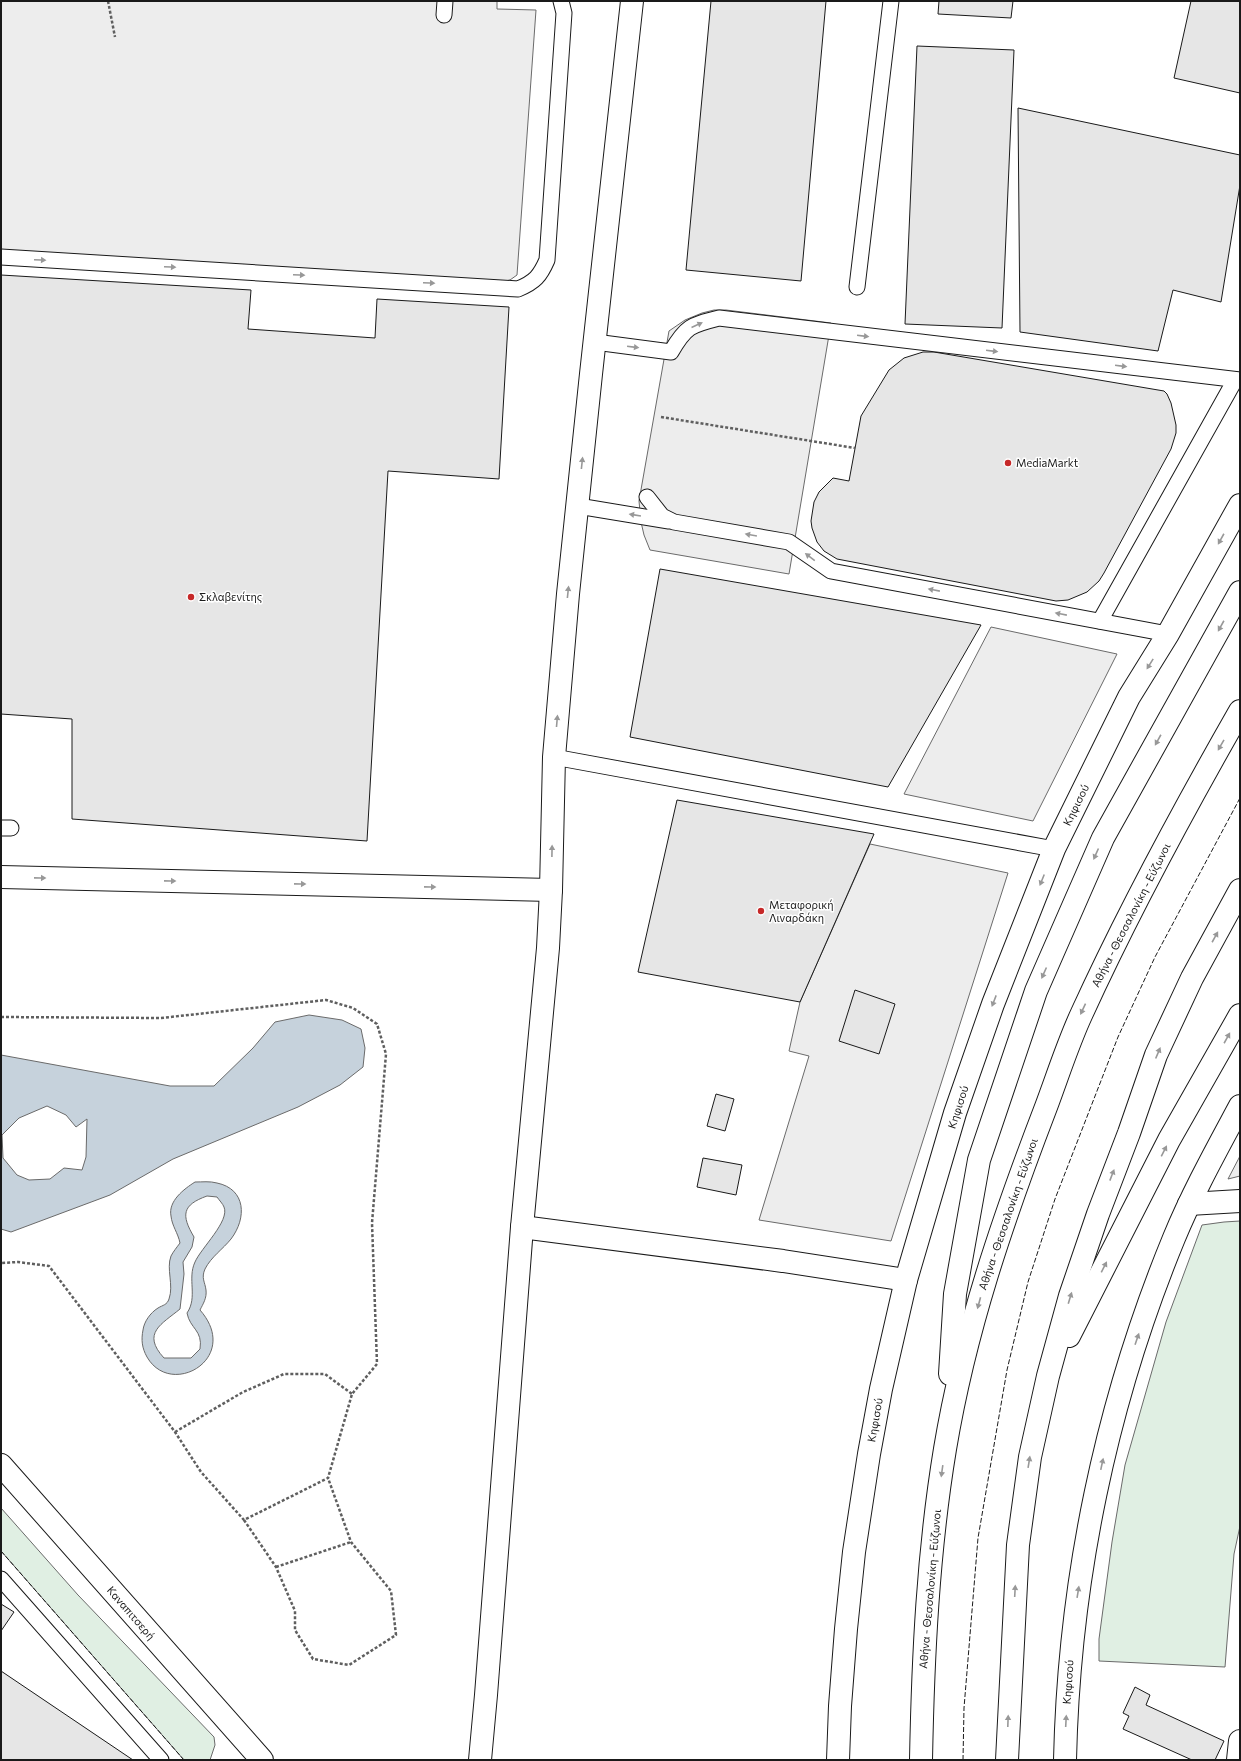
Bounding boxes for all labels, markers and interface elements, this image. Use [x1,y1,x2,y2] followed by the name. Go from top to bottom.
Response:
[34,256,46,263] one-way arrow
[164,264,176,271] one-way arrow
[293,272,305,279] one-way arrow
[423,279,435,286] one-way arrow
[691,322,702,328] one-way arrow
[857,332,869,339] one-way arrow
[627,344,639,350] one-way arrow
[986,348,998,354] one-way arrow
[1115,363,1127,369] one-way arrow
[1016,456,1079,469] place label: MediaMarkt
[579,457,586,469] one-way arrow
[1003,458,1013,468] marker: MediaMarkt
[629,512,641,518] one-way arrow
[745,532,757,538] one-way arrow
[1217,533,1224,545] one-way arrow
[804,553,815,561] one-way arrow
[565,586,572,598] one-way arrow
[928,587,940,593] one-way arrow
[199,590,262,603] place label: Σκλαβενίτης
[186,592,196,602] marker: Σκλαβενίτης
[1055,611,1068,617] one-way arrow
[1218,620,1224,632] one-way arrow
[1146,658,1153,670] one-way arrow
[553,715,560,727] one-way arrow
[1154,734,1161,746] one-way arrow
[1217,739,1224,751] one-way arrow
[1060,782,1091,828] street label: Κηφισού
[1088,840,1173,989] street label: Αθήνα - Θεσσαλονίκη - Εύζωνοι
[549,844,555,857] one-way arrow
[1093,848,1099,860] one-way arrow
[34,874,46,881] one-way arrow
[1038,874,1045,886] one-way arrow
[164,878,177,884] one-way arrow
[294,881,307,887] one-way arrow
[424,884,437,890] one-way arrow
[769,898,834,924] place label: Μεταφορική Λιναρδάκη
[756,906,766,916] marker: Μεταφορική Λιναρδάκη
[1211,931,1218,943] one-way arrow
[1041,968,1047,979] one-way arrow
[991,995,997,1007] one-way arrow
[1080,1004,1086,1015] one-way arrow
[1224,1032,1231,1044] one-way arrow
[1155,1047,1161,1059] one-way arrow
[944,1084,971,1130] street label: Κηφισού
[975,1136,1040,1292] street label: Αθήνα - Θεσσαλονίκη - Εύζωνοι
[1161,1145,1167,1157] one-way arrow
[1110,1169,1116,1181] one-way arrow
[1101,1261,1107,1272] one-way arrow
[1067,1292,1073,1304] one-way arrow
[975,1297,981,1309] one-way arrow
[1135,1333,1141,1345] one-way arrow
[864,1397,885,1443] street label: Κηφισού
[1026,1456,1032,1468] one-way arrow
[1100,1458,1106,1470] one-way arrow
[939,1465,945,1477] one-way arrow
[916,1508,943,1669] street label: Αθήνα - Θεσσαλονίκη - Εύζωνοι
[105,1583,158,1642] street label: Καναπιτσερή
[1012,1585,1019,1597] one-way arrow
[1075,1586,1081,1598] one-way arrow
[1059,1659,1076,1705] street label: Κηφισού
[1005,1714,1011,1727] one-way arrow
[1063,1714,1069,1727] one-way arrow

